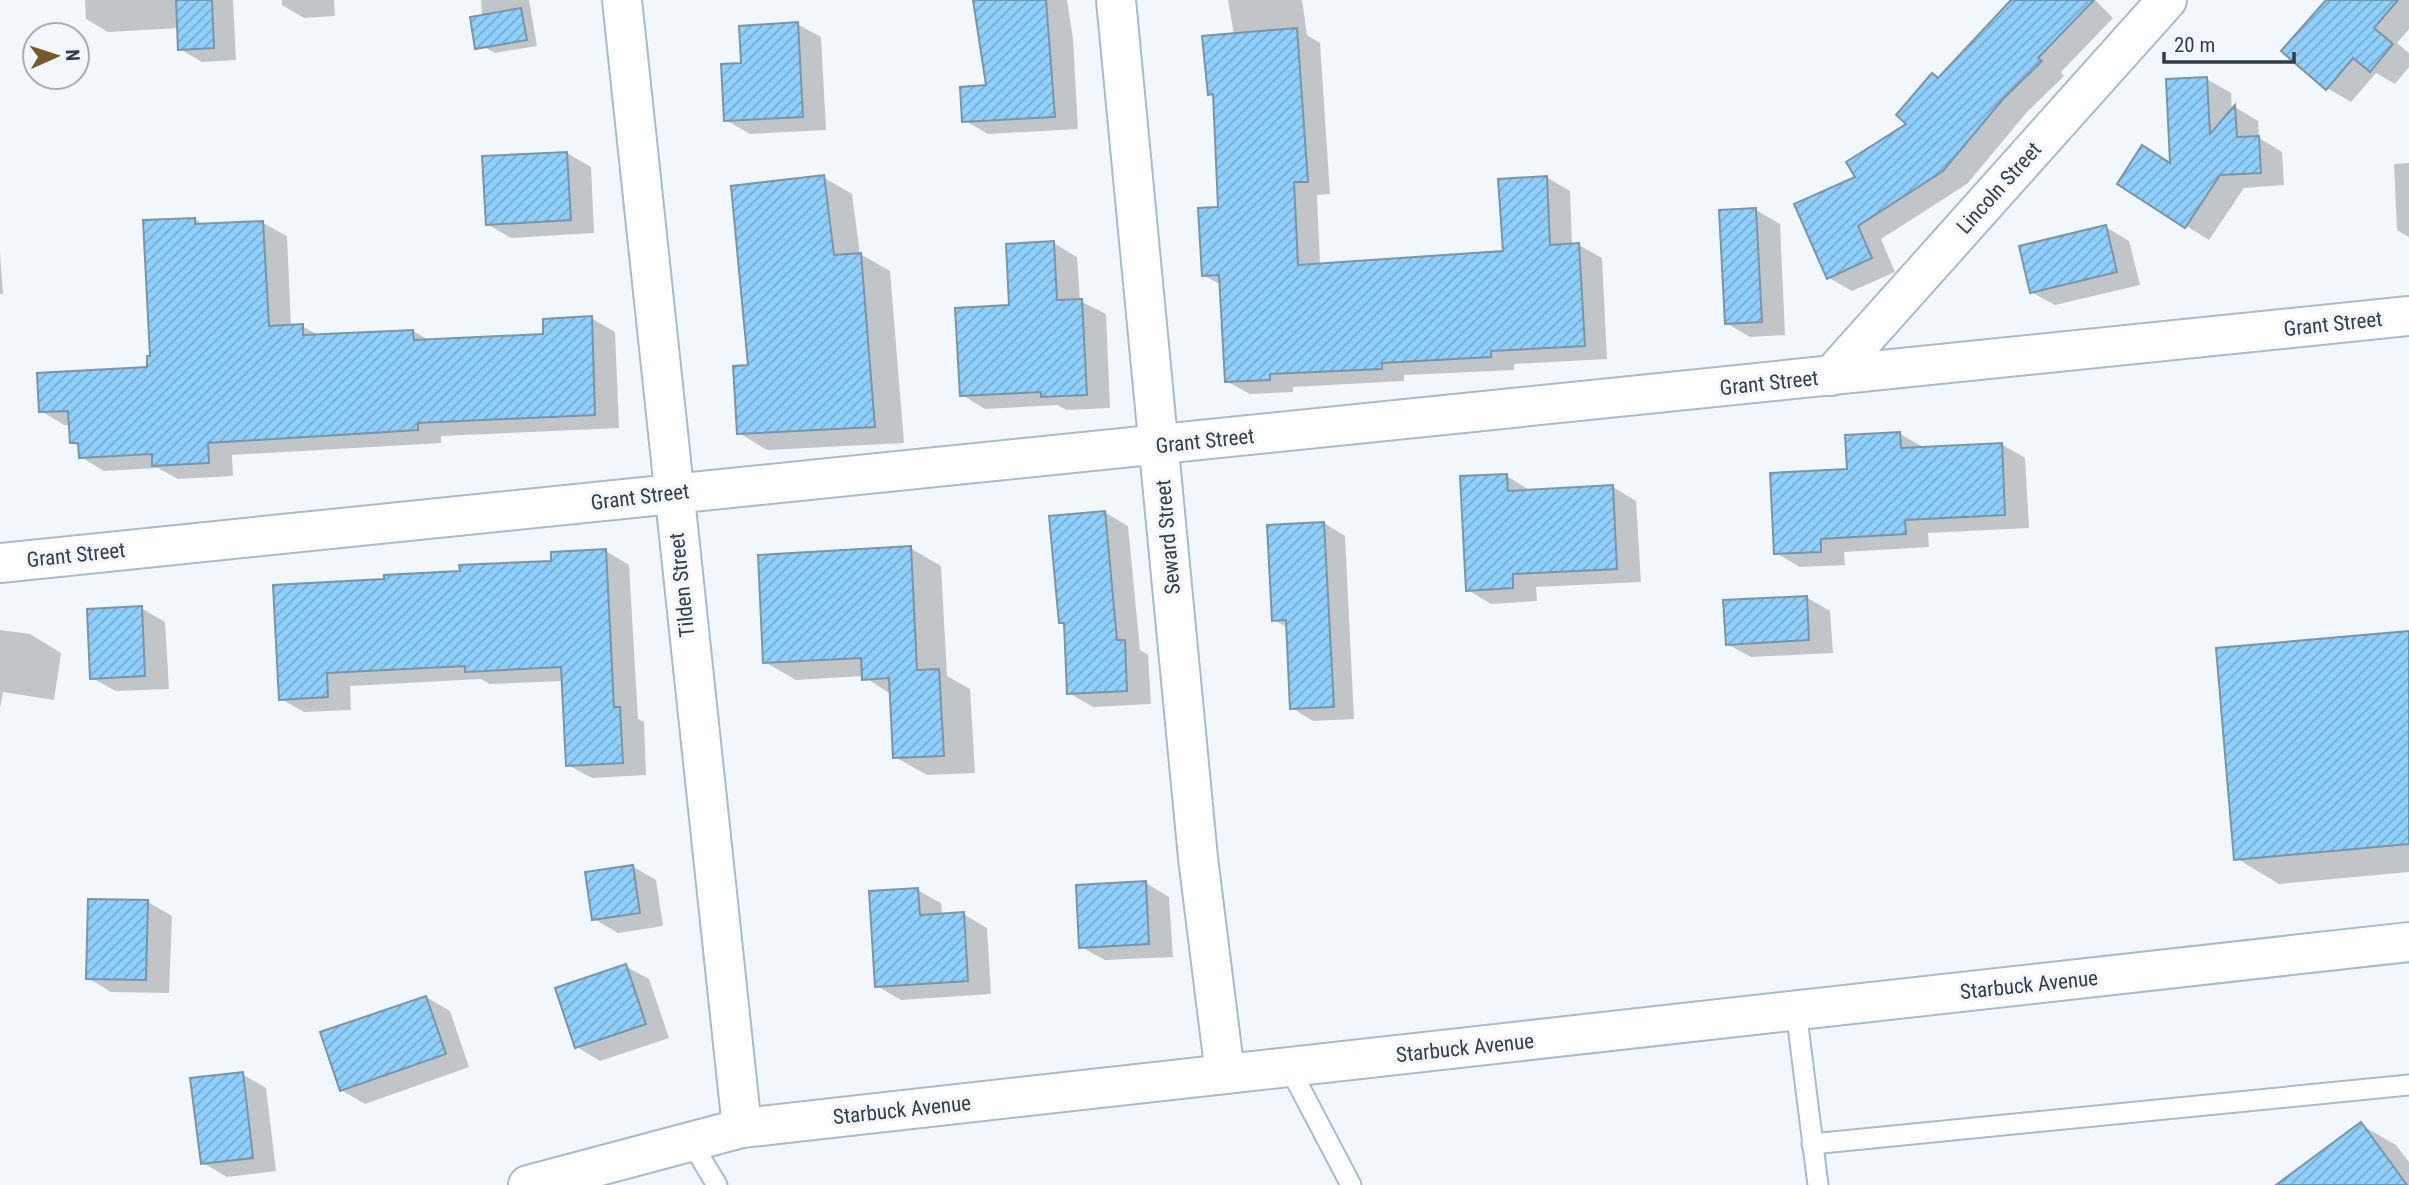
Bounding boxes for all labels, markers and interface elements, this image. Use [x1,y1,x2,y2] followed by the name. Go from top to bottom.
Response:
[21,21,91,91] north arrow
[2164,21,2294,65] scale bar
[2174,33,2215,57] text: 20 m
[61,49,84,62] text: N
[1952,138,2046,238] street label: Lincoln Street
[2283,307,2383,341] street label: Grant Street
[1719,366,1819,400] street label: Grant Street
[1155,424,1255,458] street label: Grant Street
[589,479,691,515] street label: Grant Street
[1151,479,1185,595] street label: Seward Street
[665,532,699,638] street label: Tilden Street
[26,538,126,572] street label: Grant Street
[1959,966,2099,1004] street label: Starbuck Avenue
[1395,1029,1535,1067] street label: Starbuck Avenue
[832,1091,972,1129] street label: Starbuck Avenue

